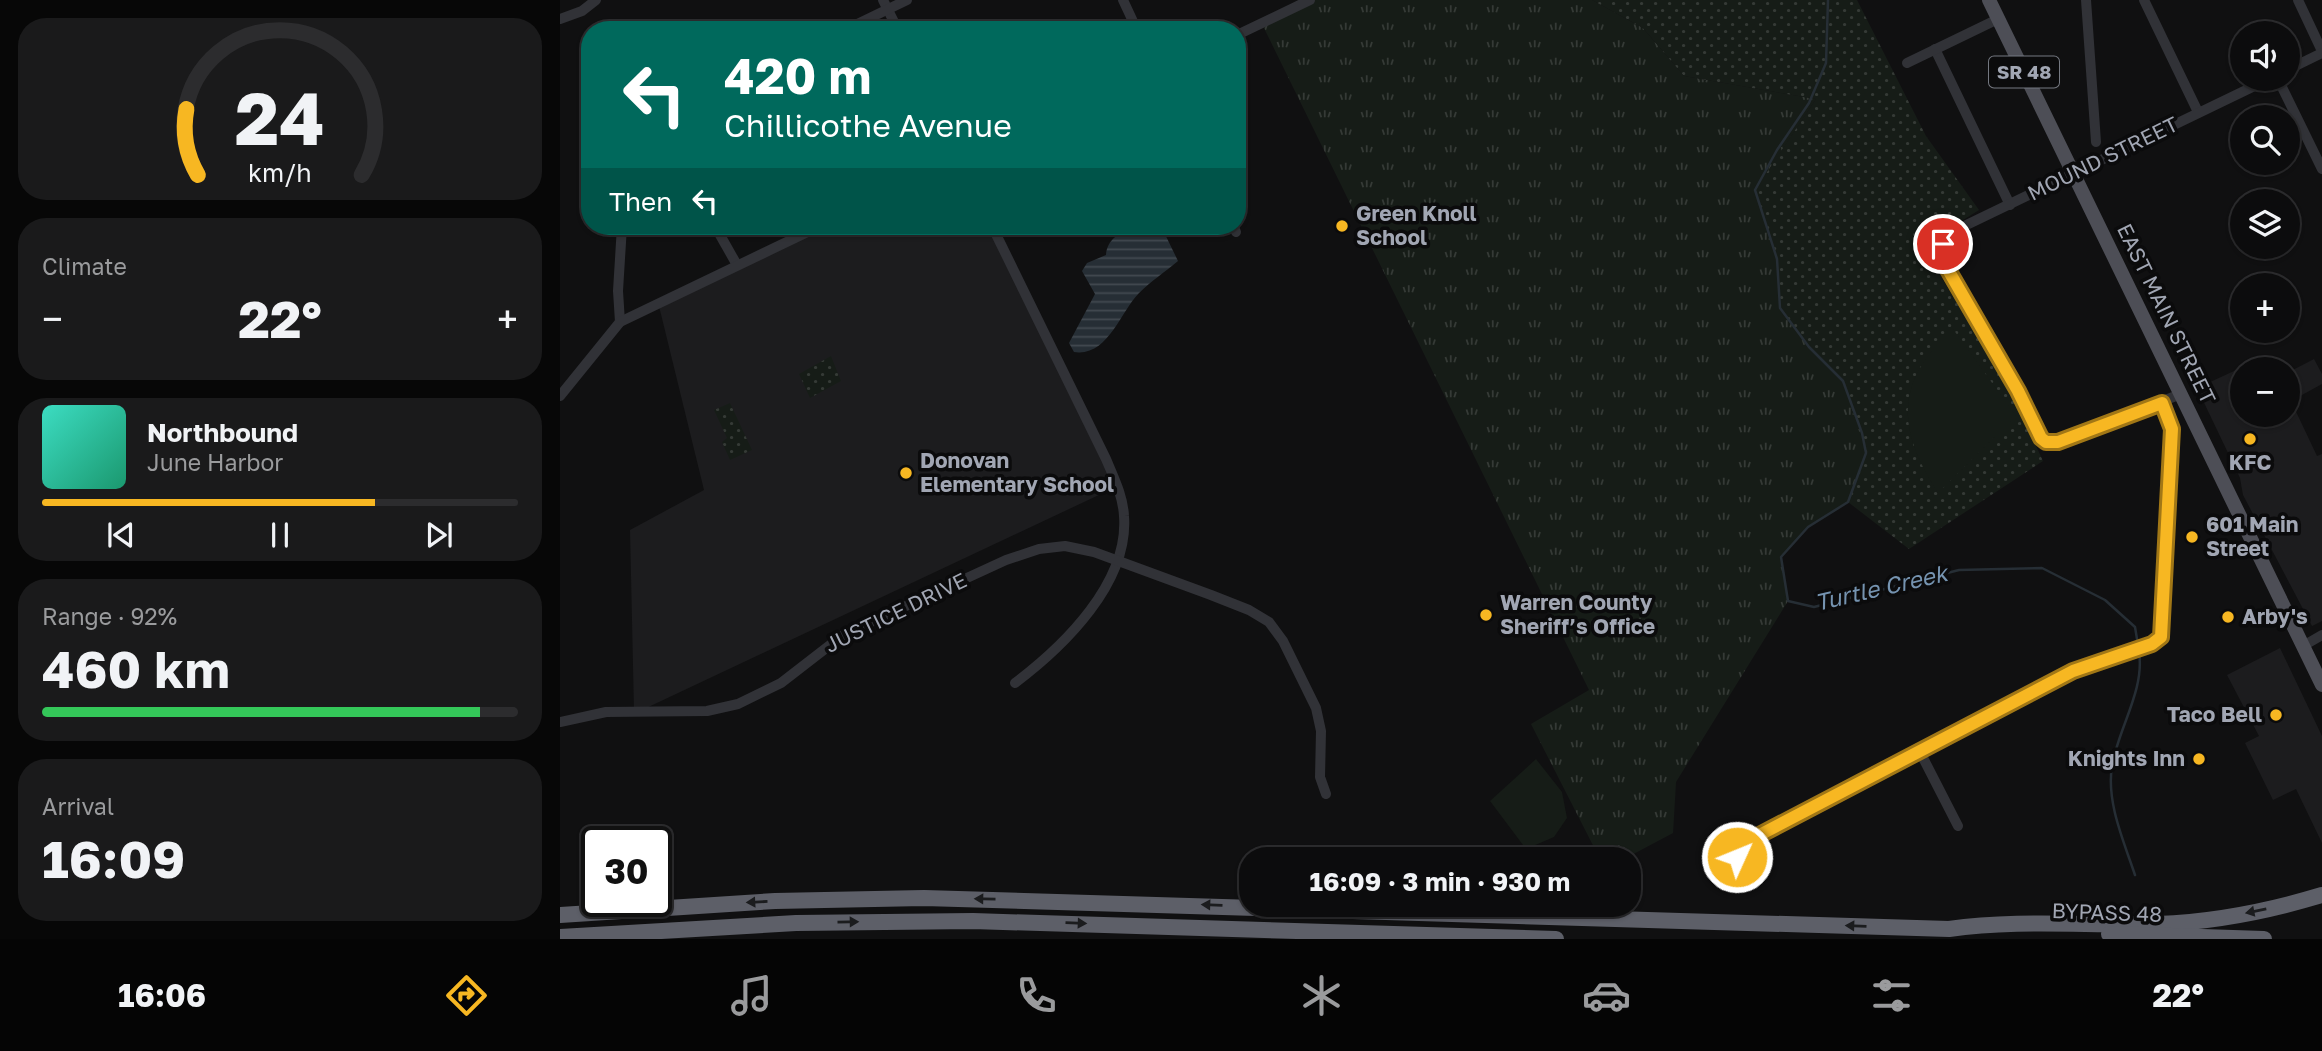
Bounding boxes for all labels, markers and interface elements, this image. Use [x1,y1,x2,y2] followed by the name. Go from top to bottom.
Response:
[2230,21,2300,427] map controls
[2230,21,2300,91] button: sound
[724,46,872,105] text: 420 m
[609,49,700,140] icon: left
[1989,57,2059,88] road number: SR 48
[235,74,325,161] text: 24
[2230,105,2300,175] button: search
[724,106,1012,144] text: Chillicothe Avenue
[2023,110,2182,206] street label: MOUND STREET
[248,157,312,188] text: km/h
[686,182,724,220] icon: left
[609,186,672,217] text: Then
[2230,189,2300,259] button: layers
[1356,200,1477,250] place label: Green Knoll School
[1913,214,1973,274] pin
[1334,218,1350,234] marker: Green Knoll School
[2112,219,2222,408] street label: EAST MAIN STREET
[1924,225,1962,263] icon: arrive
[42,252,127,280] text: Climate
[2230,273,2300,343] button: +
[238,287,322,349] text: 22°
[42,296,63,341] text: −
[497,296,518,341] text: +
[2230,357,2300,427] button: −
[147,417,298,448] text: Northbound
[2242,431,2258,447] marker: KFC
[920,447,1114,497] place label: Donovan Elementary School
[147,448,283,476] text: June Harbor
[2229,449,2271,475] place label: KFC
[898,465,914,481] marker: Donovan Elementary School
[2206,511,2298,561] place label: 601 Main Street
[102,516,140,554] icon: previous
[261,516,299,554] icon: pause
[420,516,458,554] icon: next
[2184,529,2200,545] marker: 601 Main Street
[1812,558,1952,616] water label: Turtle Creek
[820,567,971,658] street label: JUSTICE DRIVE
[1500,589,1655,639] place label: Warren County Sheriff’s Office
[42,602,177,630] text: Range · 92%
[2242,603,2308,629] place label: Arby's
[1478,607,1494,623] marker: Warren County Sheriff’s Office
[2220,609,2236,625] marker: Arby's
[42,637,230,699] text: 460 km
[2167,701,2262,727] place label: Taco Bell
[2268,707,2284,723] marker: Taco Bell
[2068,745,2185,771] place label: Knights Inn
[2191,751,2207,767] marker: Knights Inn
[42,792,114,820] text: Arrival
[1700,820,1774,894] position arrow
[581,826,672,917] speed limit sign: 30
[42,827,185,889] text: 16:09
[1310,866,1570,897] text: 16:09 · 3 min · 930 m
[974,893,996,904] one-way arrow
[746,896,768,907] one-way arrow
[2051,897,2163,927] street label: BYPASS 48
[1201,899,1223,910] one-way arrow
[2245,906,2267,917] one-way arrow
[838,916,860,928] one-way arrow
[1065,918,1087,929] one-way arrow
[1845,920,1867,932] one-way arrow
[442,971,491,1020] icon: directions
[727,971,776,1020] icon: music
[1012,971,1061,1020] icon: phone
[1297,971,1346,1020] icon: climate
[1582,971,1631,1020] icon: car
[1867,971,1916,1020] icon: filters
[118,976,206,1014] text: 16:06
[2152,976,2204,1014] text: 22°

